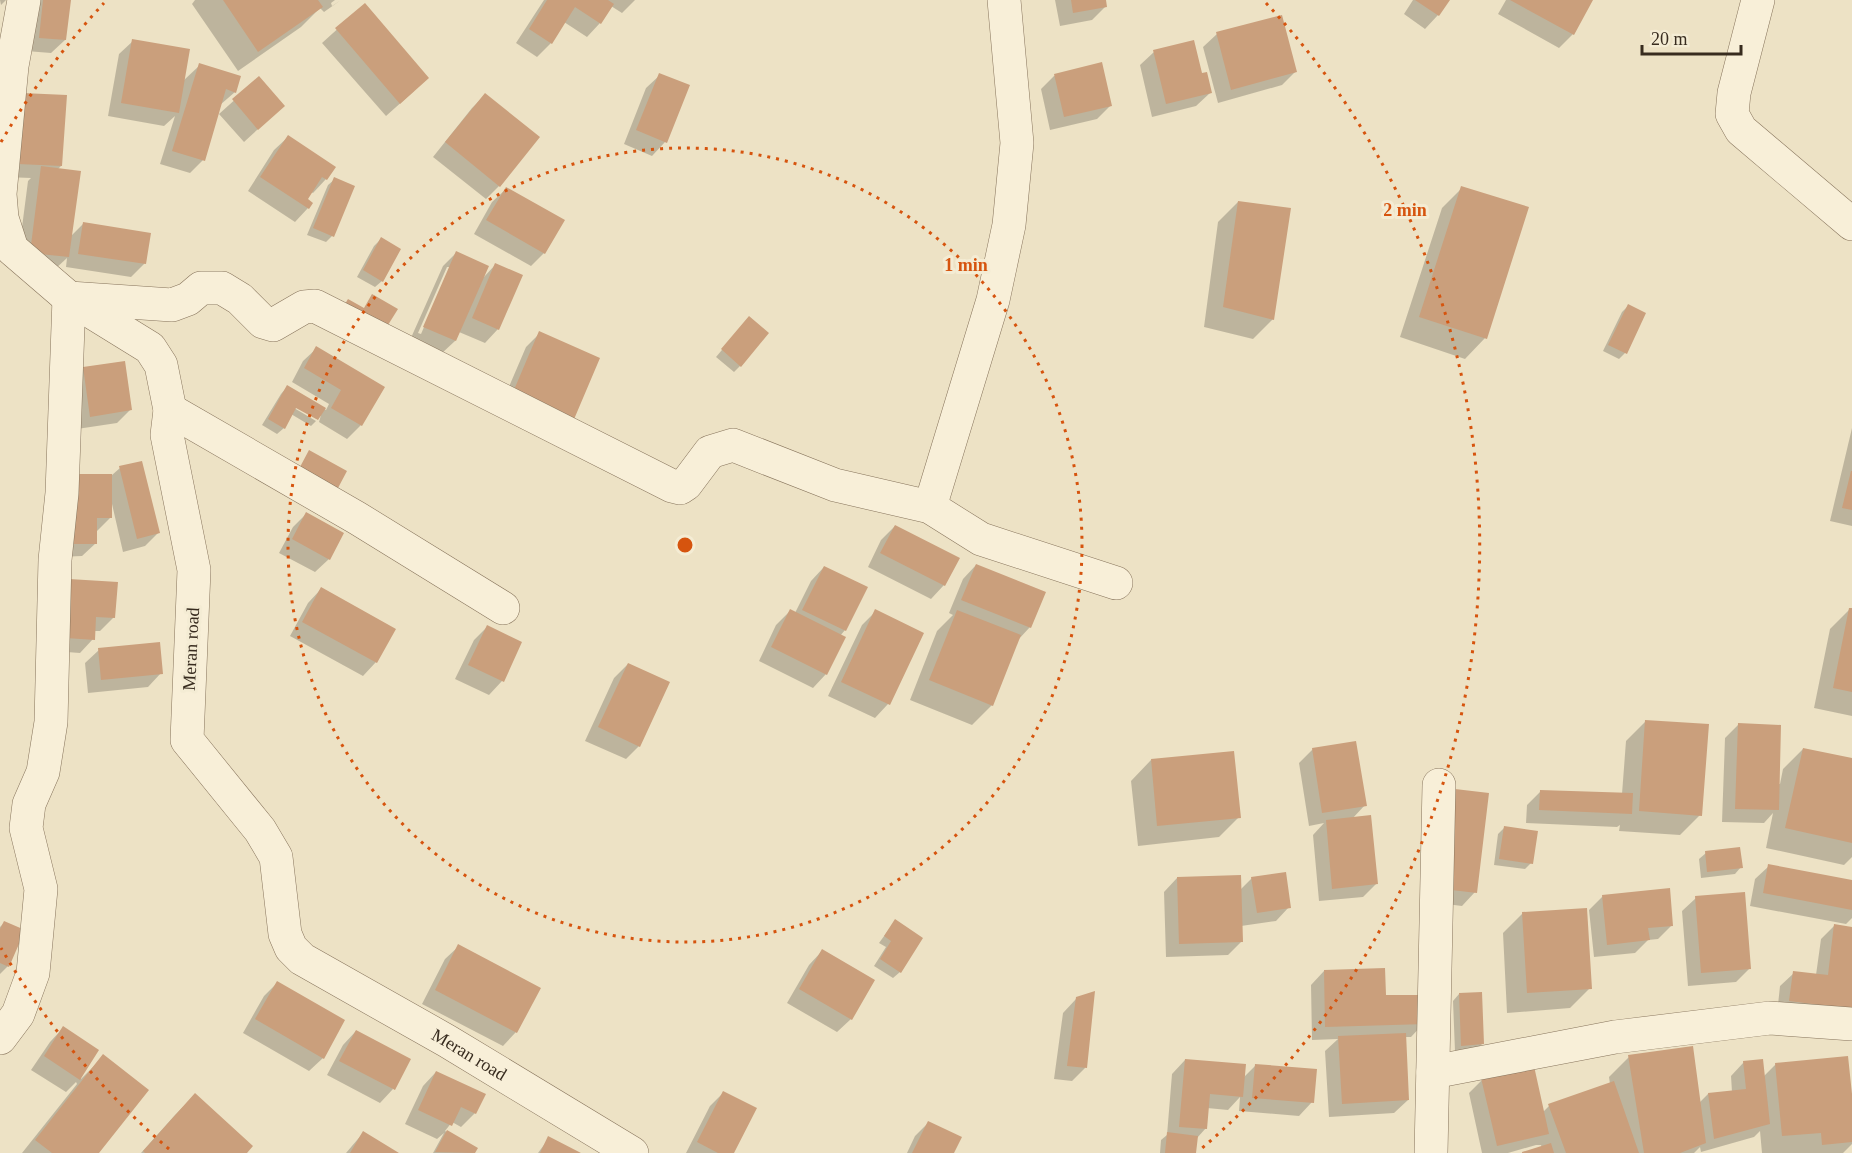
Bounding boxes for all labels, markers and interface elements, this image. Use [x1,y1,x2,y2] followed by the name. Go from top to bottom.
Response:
[1642,18,1741,56] scale bar
[1651,29,1688,49] text: 20 m
[1383,200,1427,220] text: 2 min
[944,255,988,275] text: 1 min
[675,535,695,555] centre of rings
[179,607,203,691] street label: Meran road
[428,1025,510,1085] street label: Meran road

